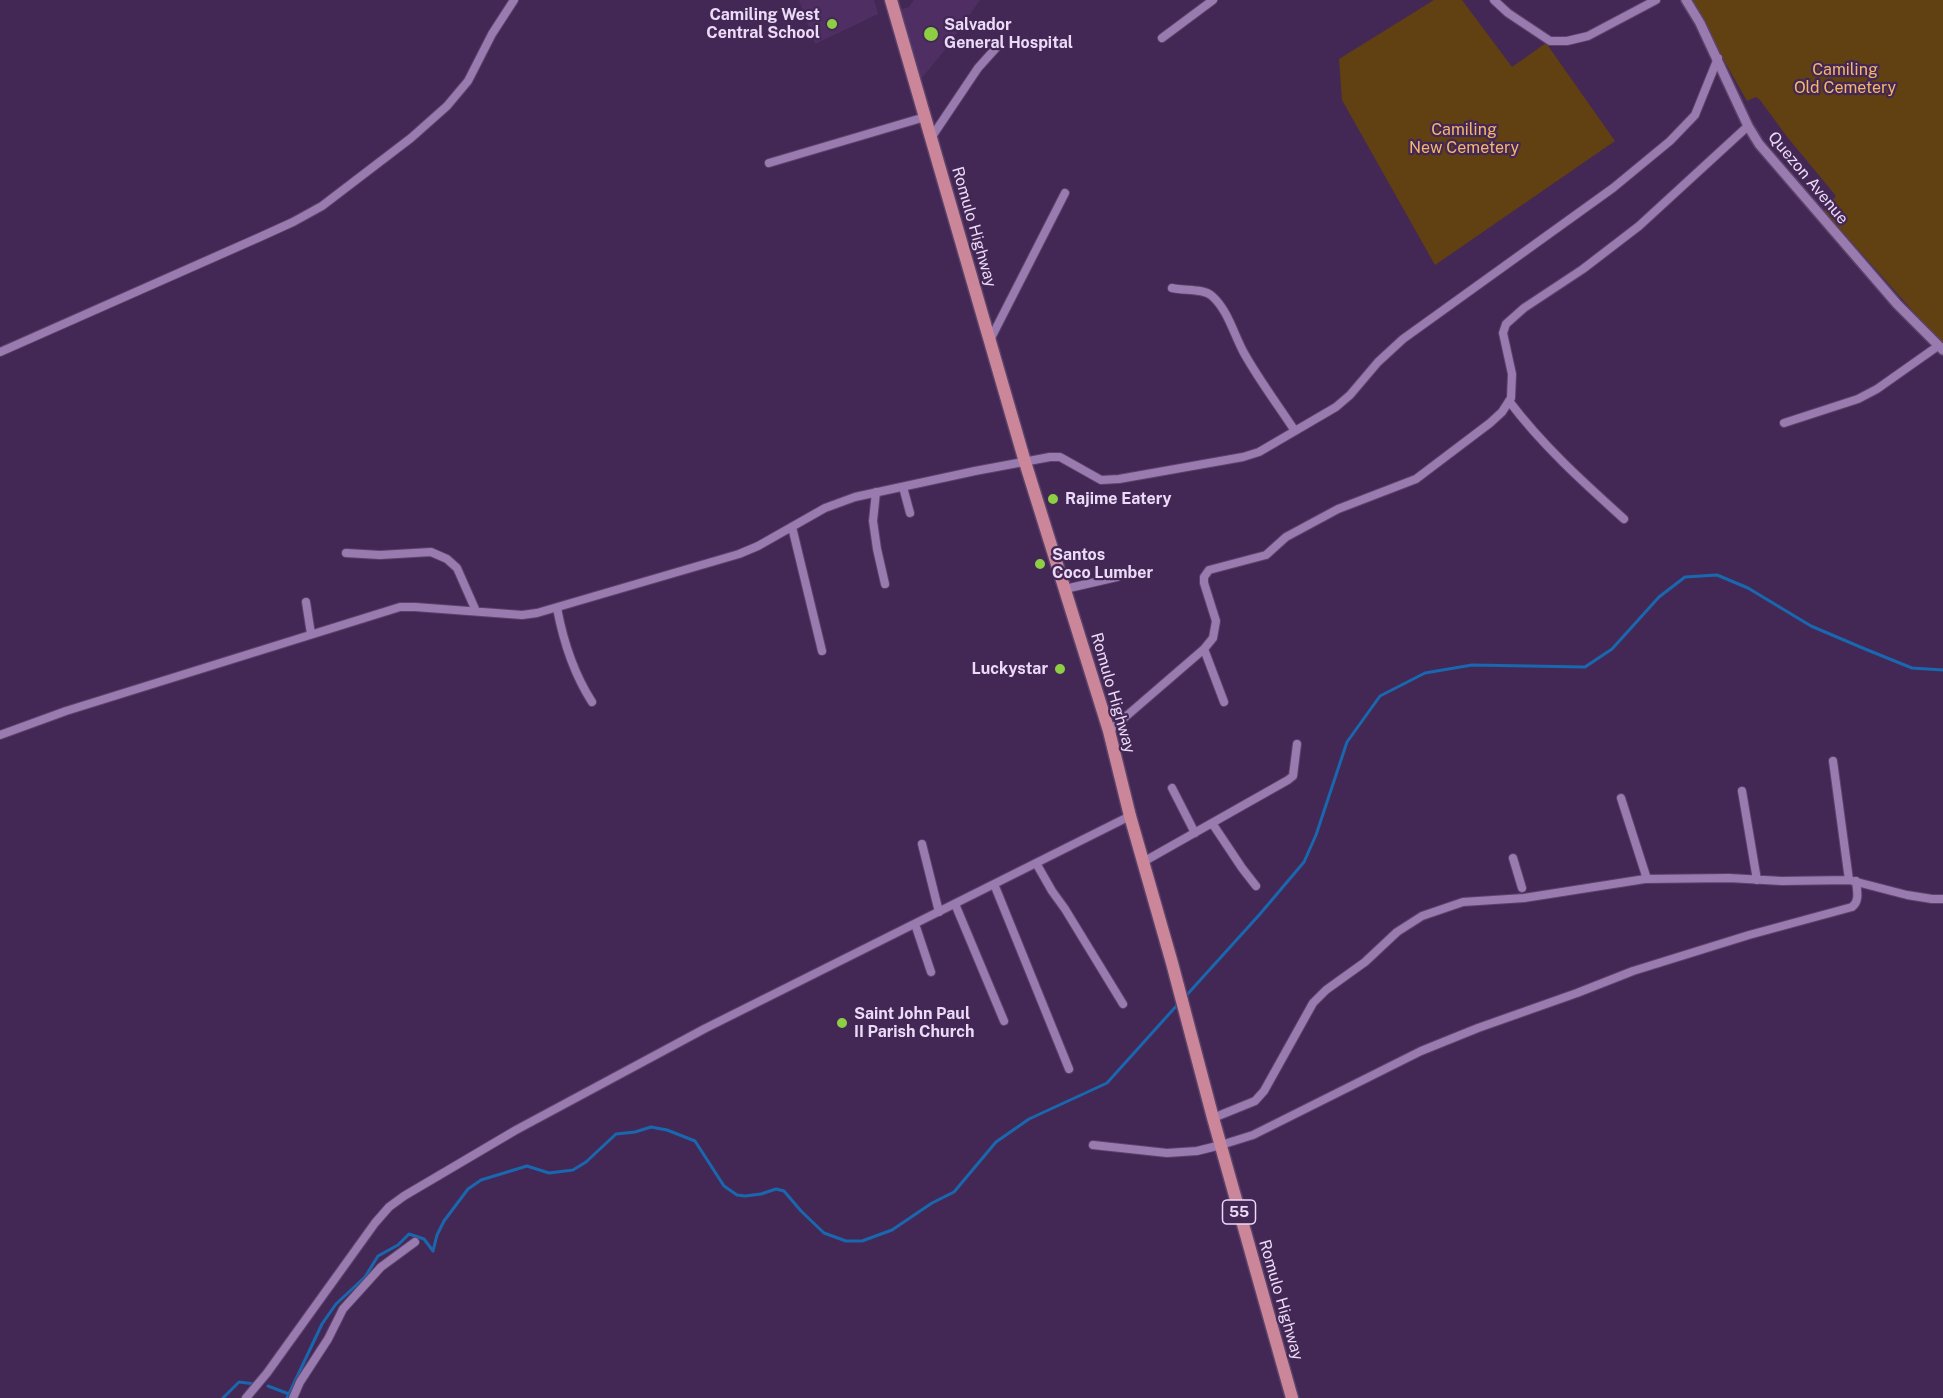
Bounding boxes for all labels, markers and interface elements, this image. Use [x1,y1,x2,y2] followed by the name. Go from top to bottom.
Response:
[706,5,820,43] place label: Camiling West Central School
[944,15,1073,53] place label: Salvador General Hospital
[825,17,839,31] marker: Camiling West Central School
[922,25,940,43] marker: Salvador General Hospital
[1794,60,1896,98] park label: Camiling Old Cemetery
[1409,120,1519,158] park label: Camiling New Cemetery
[1764,128,1852,228] street label: Quezon Avenue
[948,164,1000,290] street label: Romulo Highway
[1065,489,1171,509] place label: Rajime Eatery
[1046,492,1060,506] marker: Rajime Eatery
[1052,545,1153,583] place label: Santos Coco Lumber
[1033,557,1047,571] marker: Santos Coco Lumber
[1087,630,1139,756] street label: Romulo Highway
[971,659,1048,679] place label: Luckystar
[1053,662,1067,676] marker: Luckystar
[854,1004,974,1042] place label: Saint John Paul II Parish Church
[835,1016,849,1030] marker: Saint John Paul II Parish Church
[1222,1200,1256,1224] road number: 55
[1255,1237,1307,1363] street label: Romulo Highway

